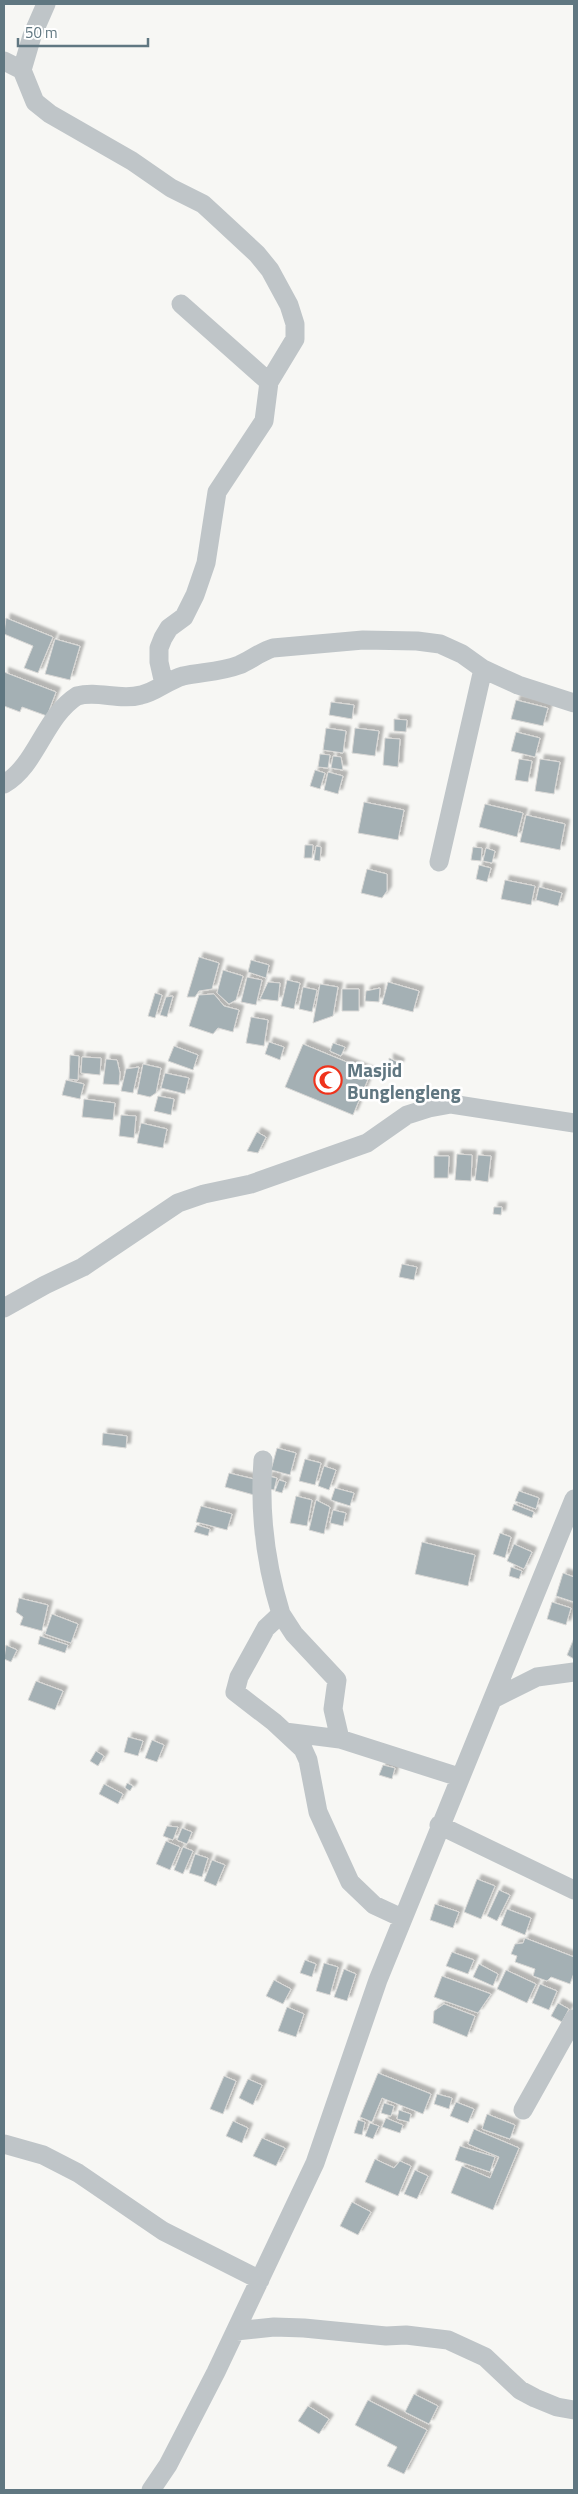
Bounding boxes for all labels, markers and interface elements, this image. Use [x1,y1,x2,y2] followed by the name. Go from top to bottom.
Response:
[18,15,148,47] scale bar
[25,21,58,44] text: 50 m
[347,1055,461,1106] place label: Masjid Bunglengleng
[313,1065,343,1095] mosque icon: Masjid Bunglengleng

